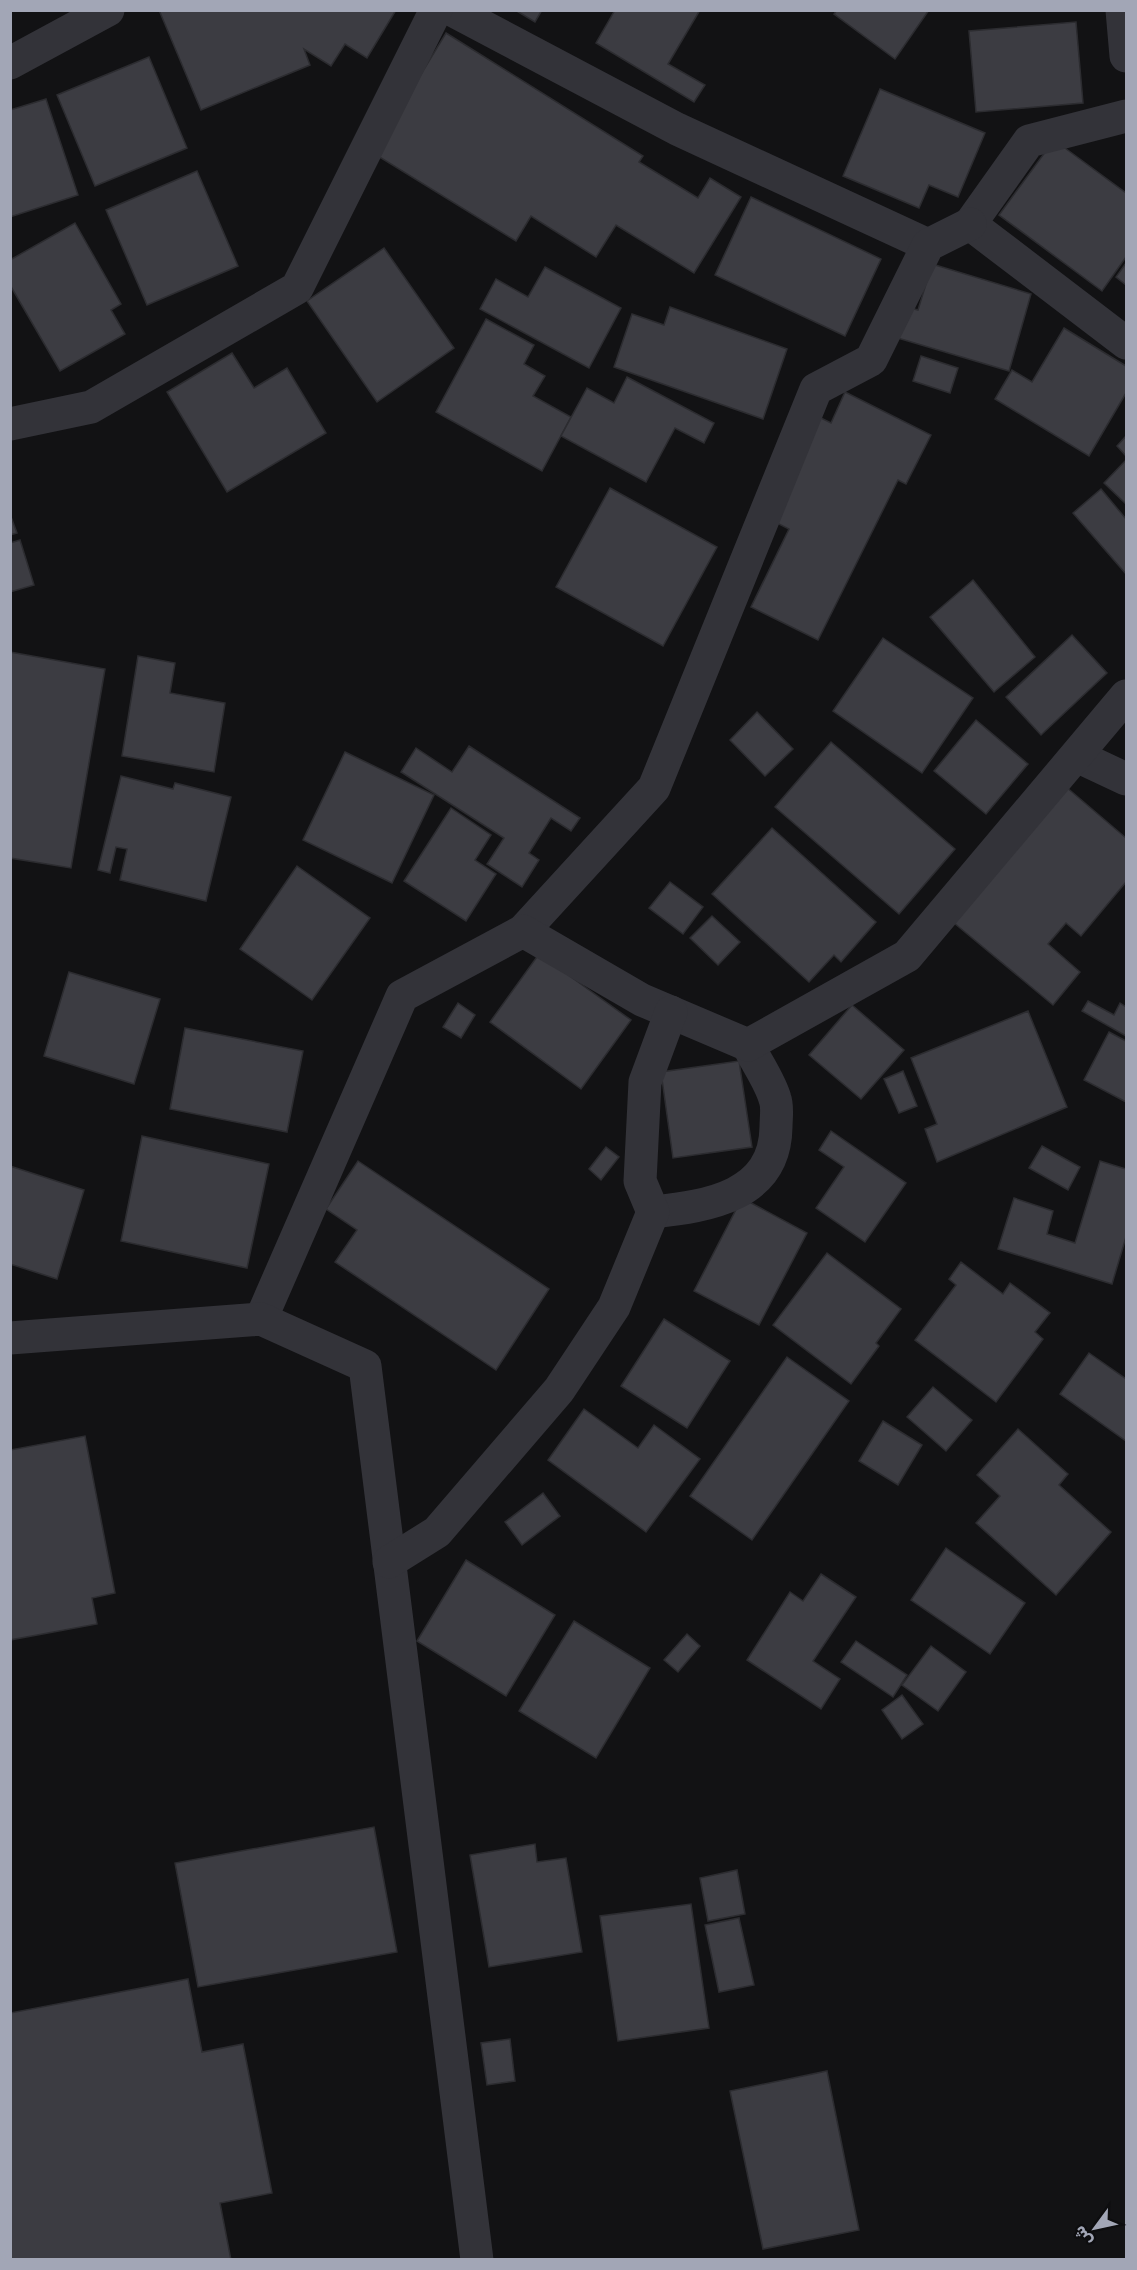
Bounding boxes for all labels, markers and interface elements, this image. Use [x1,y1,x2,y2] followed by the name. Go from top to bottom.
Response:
[1065,2198,1125,2258] north arrow
[1069,2222,1096,2250] text: ش

